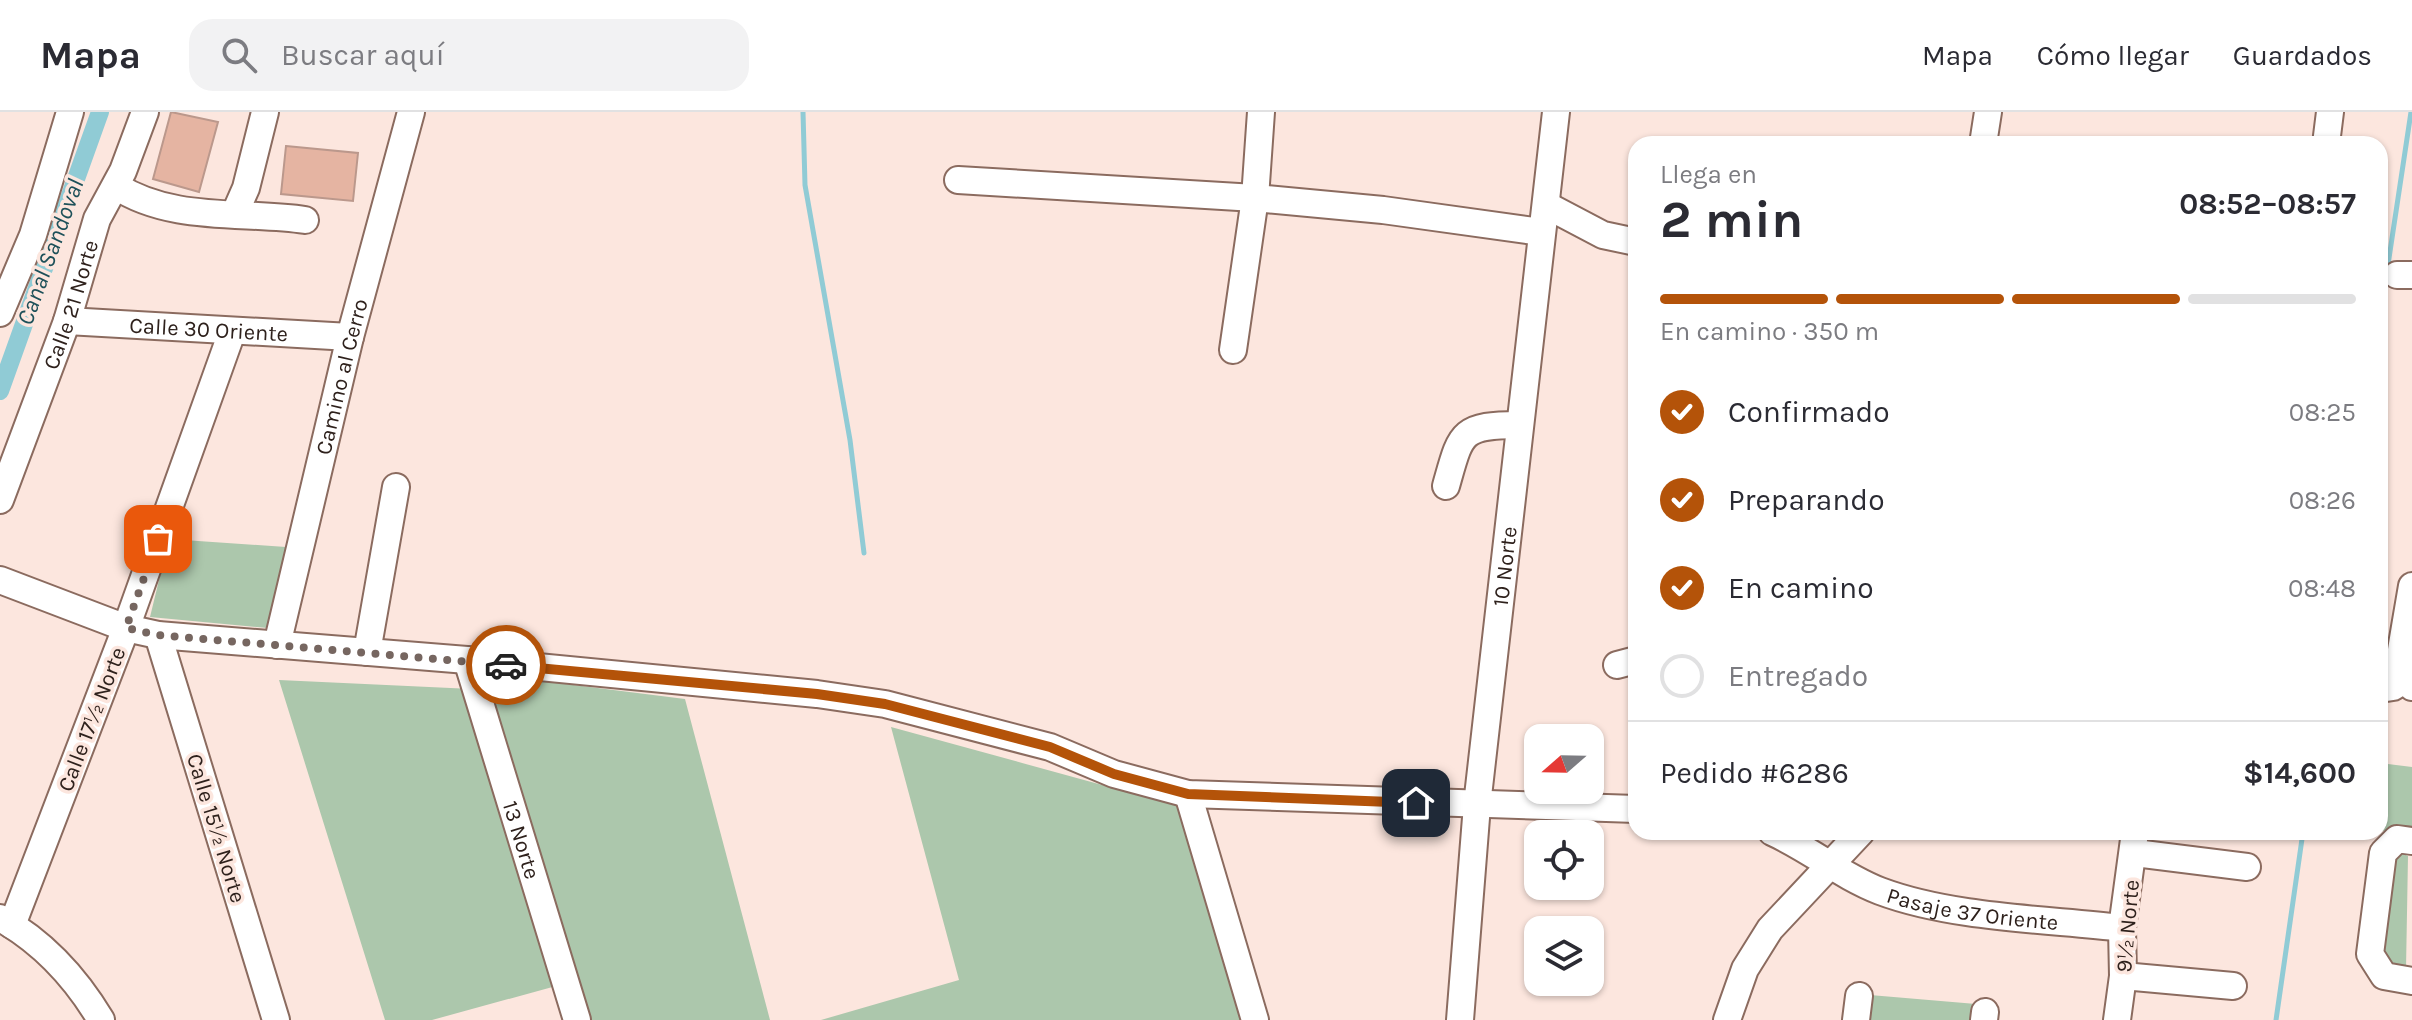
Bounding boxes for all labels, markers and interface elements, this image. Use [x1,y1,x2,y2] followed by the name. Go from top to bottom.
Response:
[189,19,749,91] search box
[40,33,141,78] text: Mapa
[217,33,261,77] icon: search
[281,37,445,73] text: Buscar aquí
[1922,39,1993,72] text: Mapa
[2037,39,2189,72] text: Cómo llegar
[2233,39,2372,72] text: Guardados
[1660,159,1757,190] text: Llega en
[11,175,89,329] water label: Canal Sandoval
[2179,186,2356,222] text: 08:52–08:57
[1660,189,1803,250] text: 2 min
[38,237,104,373] street label: Calle 21 Norte
[311,296,374,457] street label: Camino al Cerro
[129,313,289,347] street label: Calle 30 Oriente
[1660,316,1879,347] text: En camino · 350 m
[1660,390,1704,434] icon: check
[1728,394,1890,430] text: Confirmado
[2289,397,2356,428] text: 08:25
[1660,478,1704,522] icon: check
[1728,482,1885,518] text: Preparando
[2289,485,2356,516] text: 08:26
[124,505,192,573] pin
[136,517,180,561] icon: bag
[1488,525,1523,608] street label: 10 Norte
[1660,566,1704,610] icon: check
[1728,570,1874,606] text: En camino
[2288,573,2356,604] text: 08:48
[466,625,546,705] courier
[484,643,528,687] icon: car
[52,644,131,795] street label: Calle 17½ Norte
[1728,658,1868,694] text: Entregado
[1524,724,1604,804] north arrow
[1524,724,1604,996] map controls
[181,751,251,906] street label: Calle 15½ Norte
[1660,755,1849,791] text: Pedido #6286
[2243,755,2356,791] text: $14,600
[1382,769,1450,837] pin
[1394,781,1438,825] icon: home
[497,798,545,882] street label: 13 Norte
[1524,820,1604,900] button: locate
[2111,879,2145,974] street label: 9½ Norte
[1883,882,2059,936] street label: Pasaje 37 Oriente
[1524,916,1604,996] button: layers

